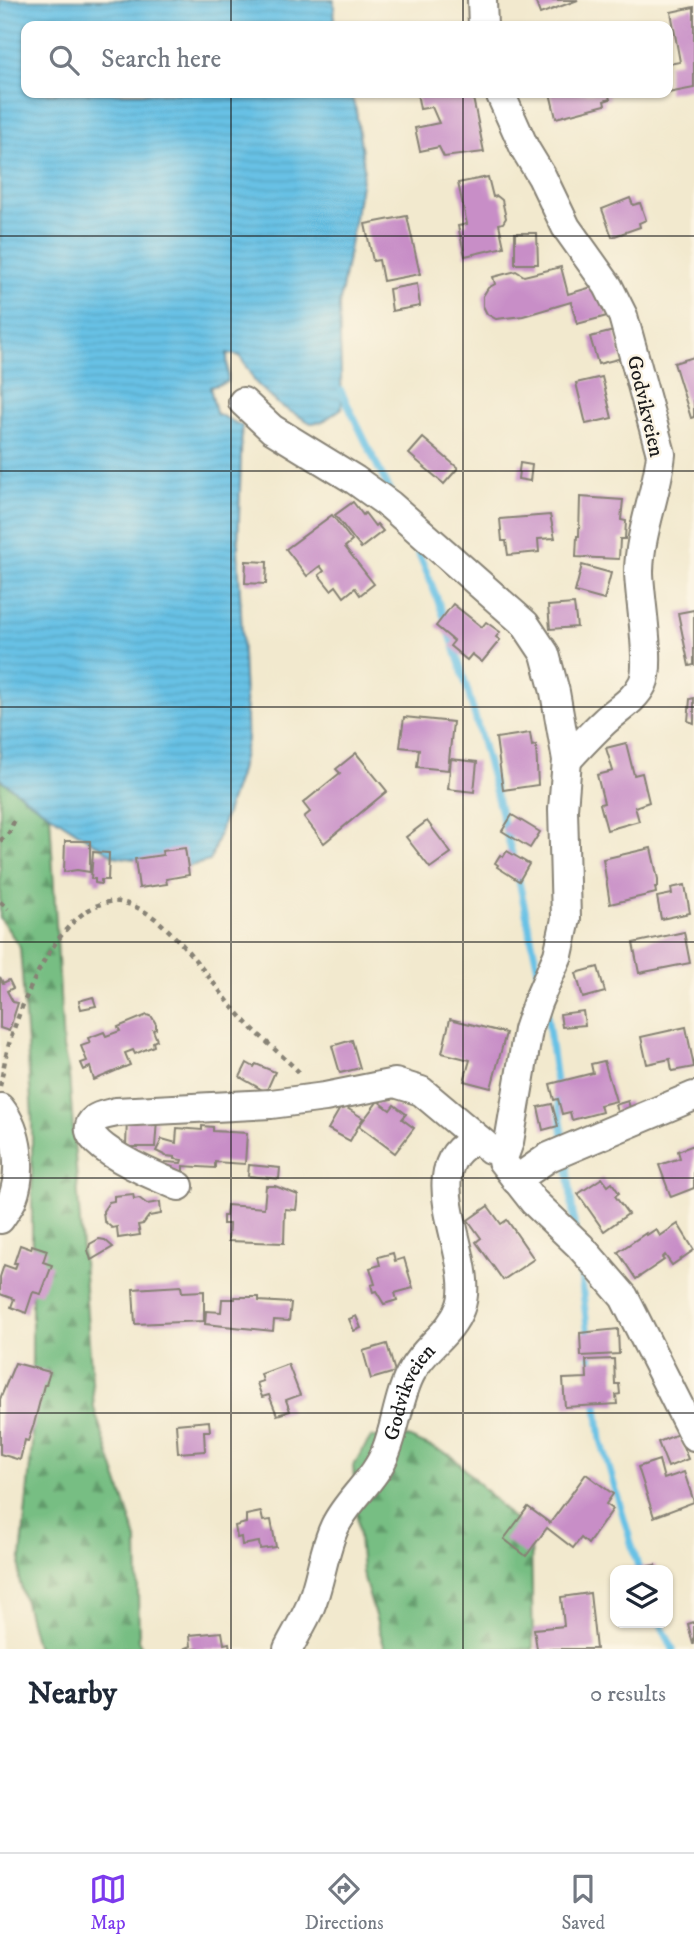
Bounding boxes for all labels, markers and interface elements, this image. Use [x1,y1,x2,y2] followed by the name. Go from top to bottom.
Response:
[21,21,673,98] search box
[45,41,83,79] icon: search
[101,43,221,76] text: Search here
[621,353,669,460] street label: Godvikveien
[379,1338,441,1444] street label: Godvikveien
[610,1565,673,1628] map controls
[610,1565,673,1628] button: layers
[28,1676,117,1713] text: Nearby
[590,1680,666,1709] text: 0 results
[89,1870,127,1935] tab: Map
[305,1870,384,1935] tab: Directions
[561,1870,605,1935] tab: Saved

